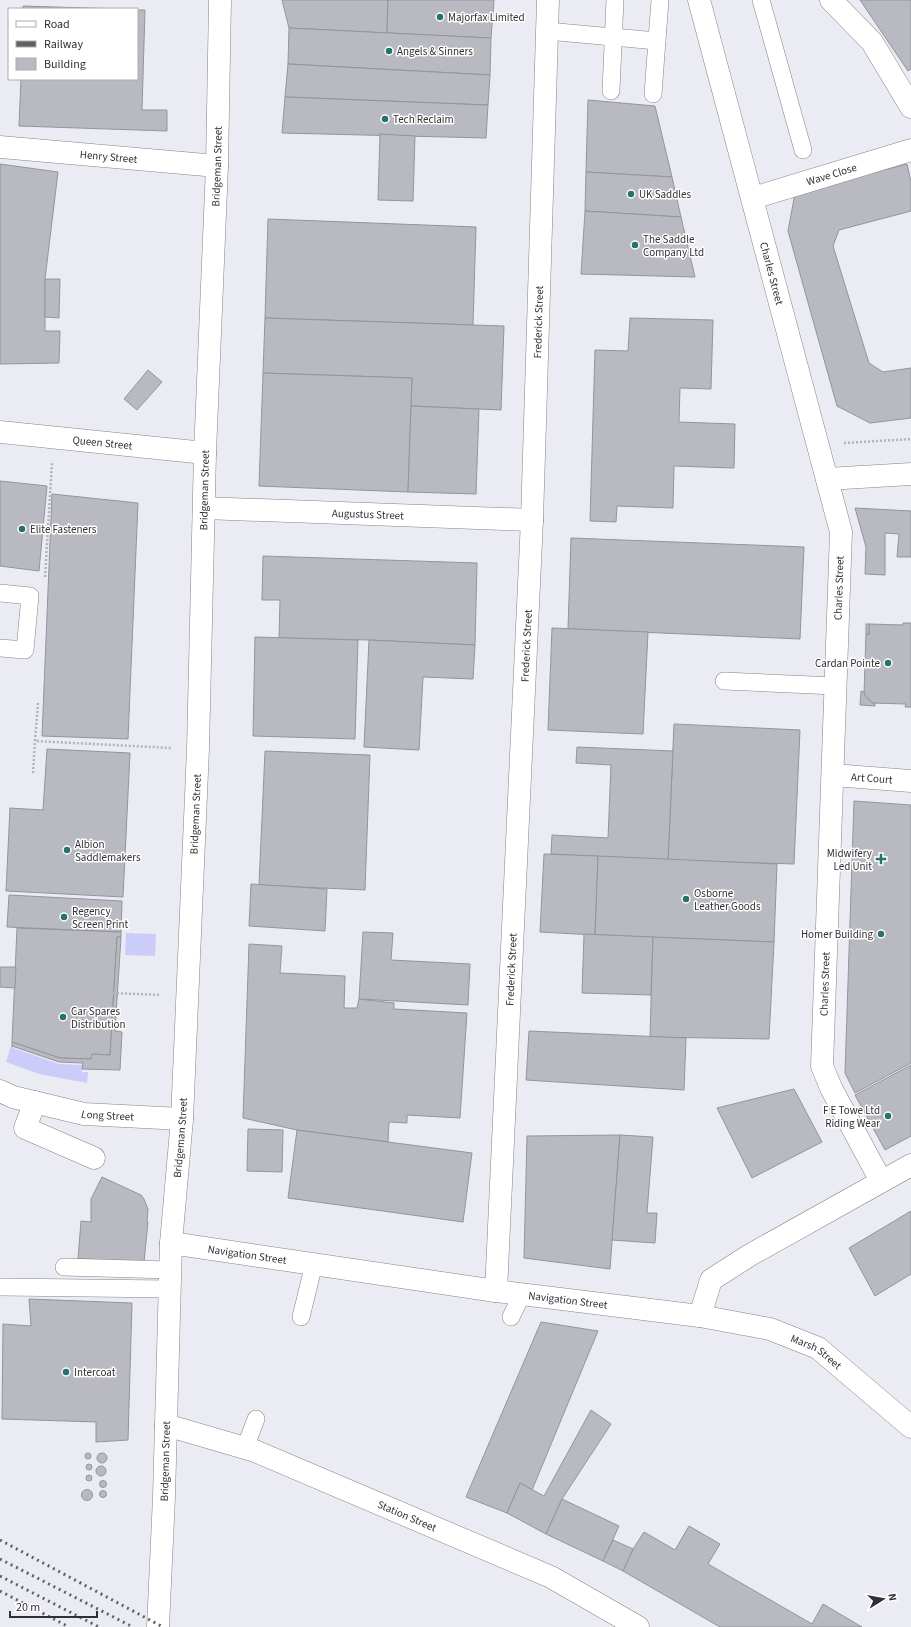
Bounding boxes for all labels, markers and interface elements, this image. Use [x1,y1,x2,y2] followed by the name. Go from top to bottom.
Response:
[8,8,138,80] legend
[448,10,525,25] place label: Majorfax Limited
[435,12,445,22] marker: Majorfax Limited
[44,16,70,33] text: Road
[44,36,83,53] text: Railway
[397,44,473,59] place label: Angels & Sinners
[384,46,394,56] marker: Angels & Sinners
[44,56,86,73] text: Building
[393,112,454,127] place label: Tech Reclaim
[380,114,390,124] marker: Tech Reclaim
[208,126,225,207] street label: Bridgeman Street
[79,147,138,167] street label: Henry Street
[804,159,859,189] street label: Wave Close
[639,187,692,202] place label: UK Saddles
[626,189,636,199] marker: UK Saddles
[643,232,704,260] place label: The Saddle Company Ltd
[630,240,640,250] marker: The Saddle Company Ltd
[756,240,788,307] street label: Charles Street
[529,285,547,359] street label: Frederick Street
[72,432,133,453] street label: Queen Street
[196,449,213,531] street label: Bridgeman Street
[332,505,404,523] street label: Augustus Street
[30,522,97,537] place label: Elite Fasteners
[17,524,27,534] marker: Elite Fasteners
[830,555,848,620] street label: Charles Street
[517,609,535,682] street label: Frederick Street
[815,656,881,671] place label: Cardan Pointe
[883,658,893,668] marker: Cardan Pointe
[851,769,893,787] street label: Art Court
[186,773,204,855] street label: Bridgeman Street
[75,837,141,865] place label: Albion Saddlemakers
[62,845,72,855] marker: Albion Saddlemakers
[827,846,872,874] place label: Midwifery Led Unit
[875,853,887,865] marker: Midwifery Led Unit
[694,886,761,914] place label: Osborne Leather Goods
[681,894,691,904] marker: Osborne Leather Goods
[72,904,128,932] place label: Regency Screen Print
[59,912,69,922] marker: Regency Screen Print
[801,927,873,942] place label: Homer Building
[876,929,886,939] marker: Homer Building
[502,932,520,1006] street label: Frederick Street
[816,951,834,1016] street label: Charles Street
[71,1004,126,1032] place label: Car Spares Distribution
[58,1012,68,1022] marker: Car Spares Distribution
[169,1097,190,1178] street label: Bridgeman Street
[823,1103,880,1131] place label: F E Towe Ltd Riding Wear
[80,1106,135,1124] street label: Long Street
[883,1111,893,1121] marker: F E Towe Ltd Riding Wear
[207,1241,288,1268] street label: Navigation Street
[528,1288,609,1312] street label: Navigation Street
[789,1330,845,1373] street label: Marsh Street
[74,1365,116,1380] place label: Intercoat
[61,1367,71,1377] marker: Intercoat
[156,1420,174,1502] street label: Bridgeman Street
[375,1497,439,1535] street label: Station Street
[863,1579,903,1619] north arrow
[884,1592,900,1602] text: N
[10,1593,97,1619] scale bar
[16,1599,40,1616] text: 20 m

